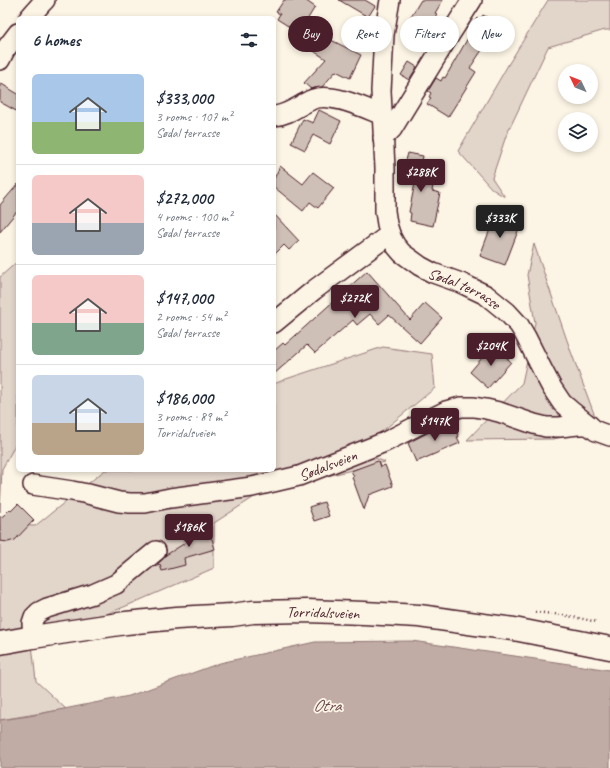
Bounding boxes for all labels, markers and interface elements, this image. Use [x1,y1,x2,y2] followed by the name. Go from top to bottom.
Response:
[288,16,333,52] chip: Buy
[341,16,392,52] chip: Rent
[400,16,459,52] chip: Filters
[467,16,515,52] chip: New
[238,29,260,51] icon: filters
[32,30,80,51] text: 6 homes
[558,64,598,104] north arrow
[558,64,598,152] map controls
[156,88,213,109] text: $333,000
[64,90,112,138] icon: home
[156,109,232,125] text: 3 rooms · 107 m²
[558,112,598,152] button: layers
[156,125,219,141] text: Sødal terrasse
[393,159,449,193] pin: $288K
[406,164,436,180] text: $288K
[156,188,213,209] text: $272,000
[64,191,112,239] icon: home
[472,205,528,239] pin: $333K
[156,209,232,225] text: 4 rooms · 100 m²
[485,210,515,226] text: $333K
[156,225,219,241] text: Sødal terrasse
[424,263,506,315] street label: Sødal terrasse
[327,285,383,319] pin: $272K
[156,288,213,309] text: $147,000
[340,290,370,306] text: $272K
[64,291,112,339] icon: home
[156,309,226,325] text: 2 rooms · 54 m²
[156,325,219,341] text: Sødal terrasse
[463,333,519,367] pin: $204K
[476,338,506,354] text: $204K
[156,388,213,409] text: $186,000
[64,391,112,439] icon: home
[407,408,463,442] pin: $147K
[156,409,226,425] text: 3 rooms · 89 m²
[420,413,450,429] text: $147K
[156,425,215,441] text: Torridalsveien
[296,445,361,486] street label: Sødalsveien
[161,514,217,548] pin: $186K
[174,519,204,535] text: $186K
[286,602,360,624] street label: Torridalsveien
[313,695,343,716] water label: Otra

